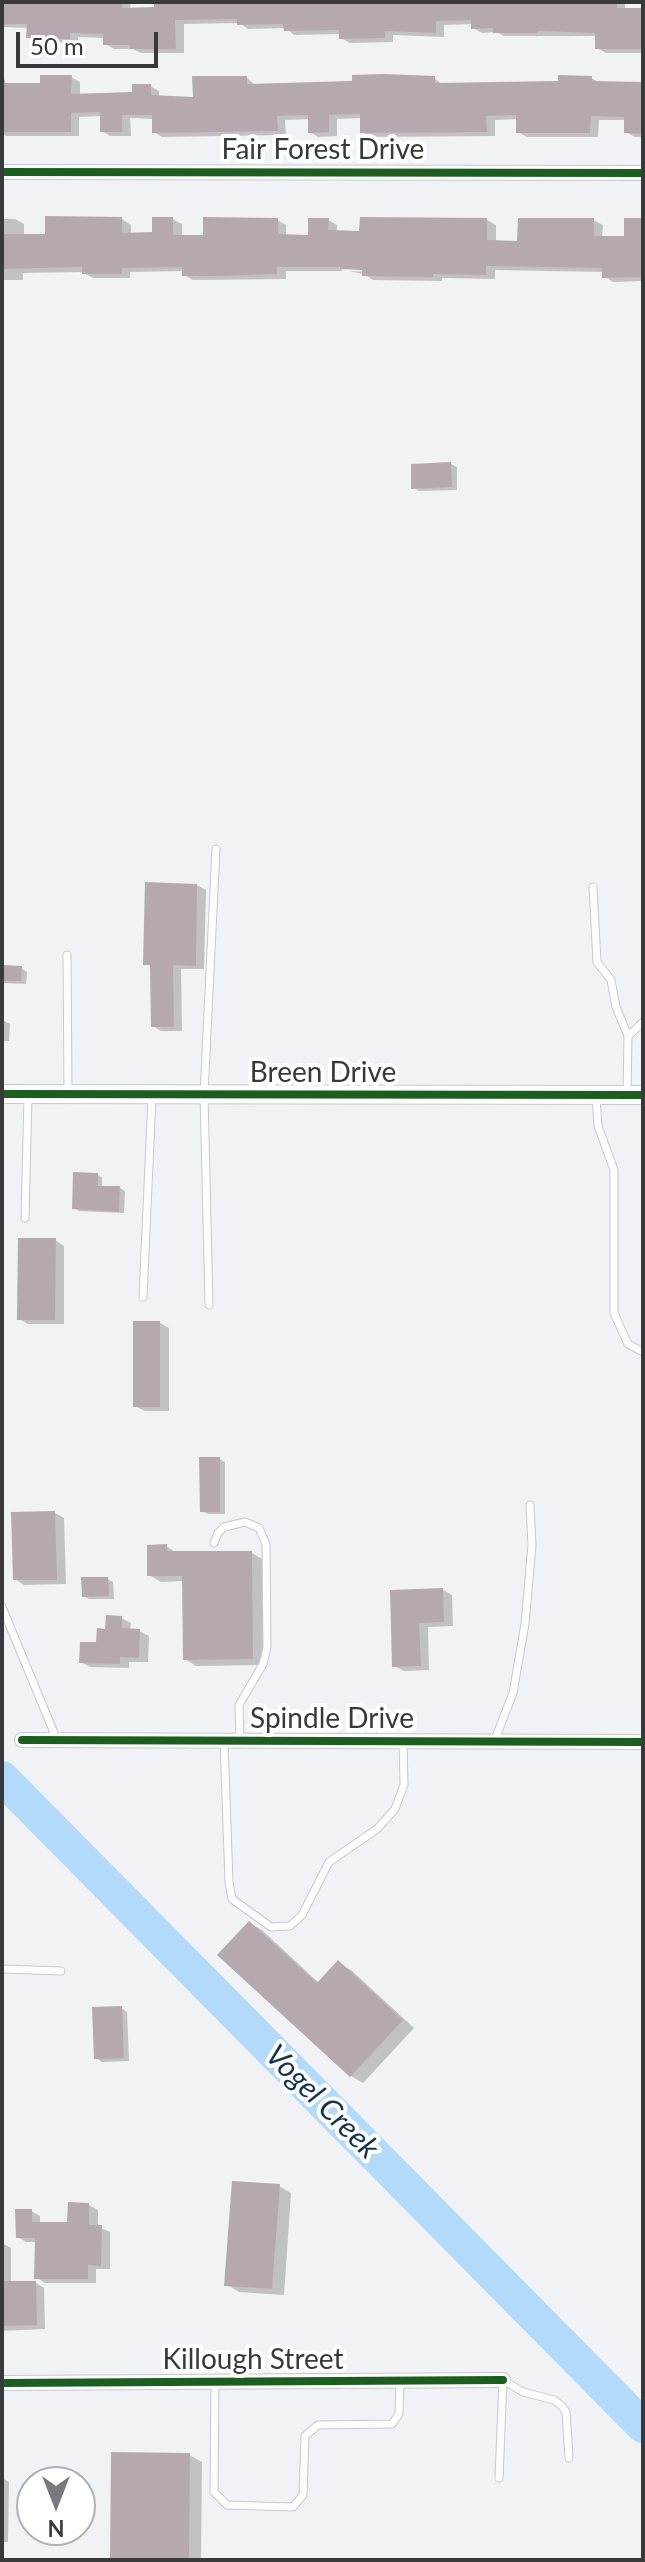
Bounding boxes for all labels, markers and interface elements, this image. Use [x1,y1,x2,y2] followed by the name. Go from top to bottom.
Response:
[20,16,162,66] scale bar
[30,31,84,60] text: 50 m
[222,133,424,167] street label: Fair Forest Drive
[250,1056,396,1090] street label: Breen Drive
[250,1702,414,1736] street label: Spindle Drive
[258,2038,386,2166] water label: Vogel Creek
[162,2343,344,2377] street label: Killough Street
[16,2466,96,2546] north arrow
[48,2515,64,2542] text: N

